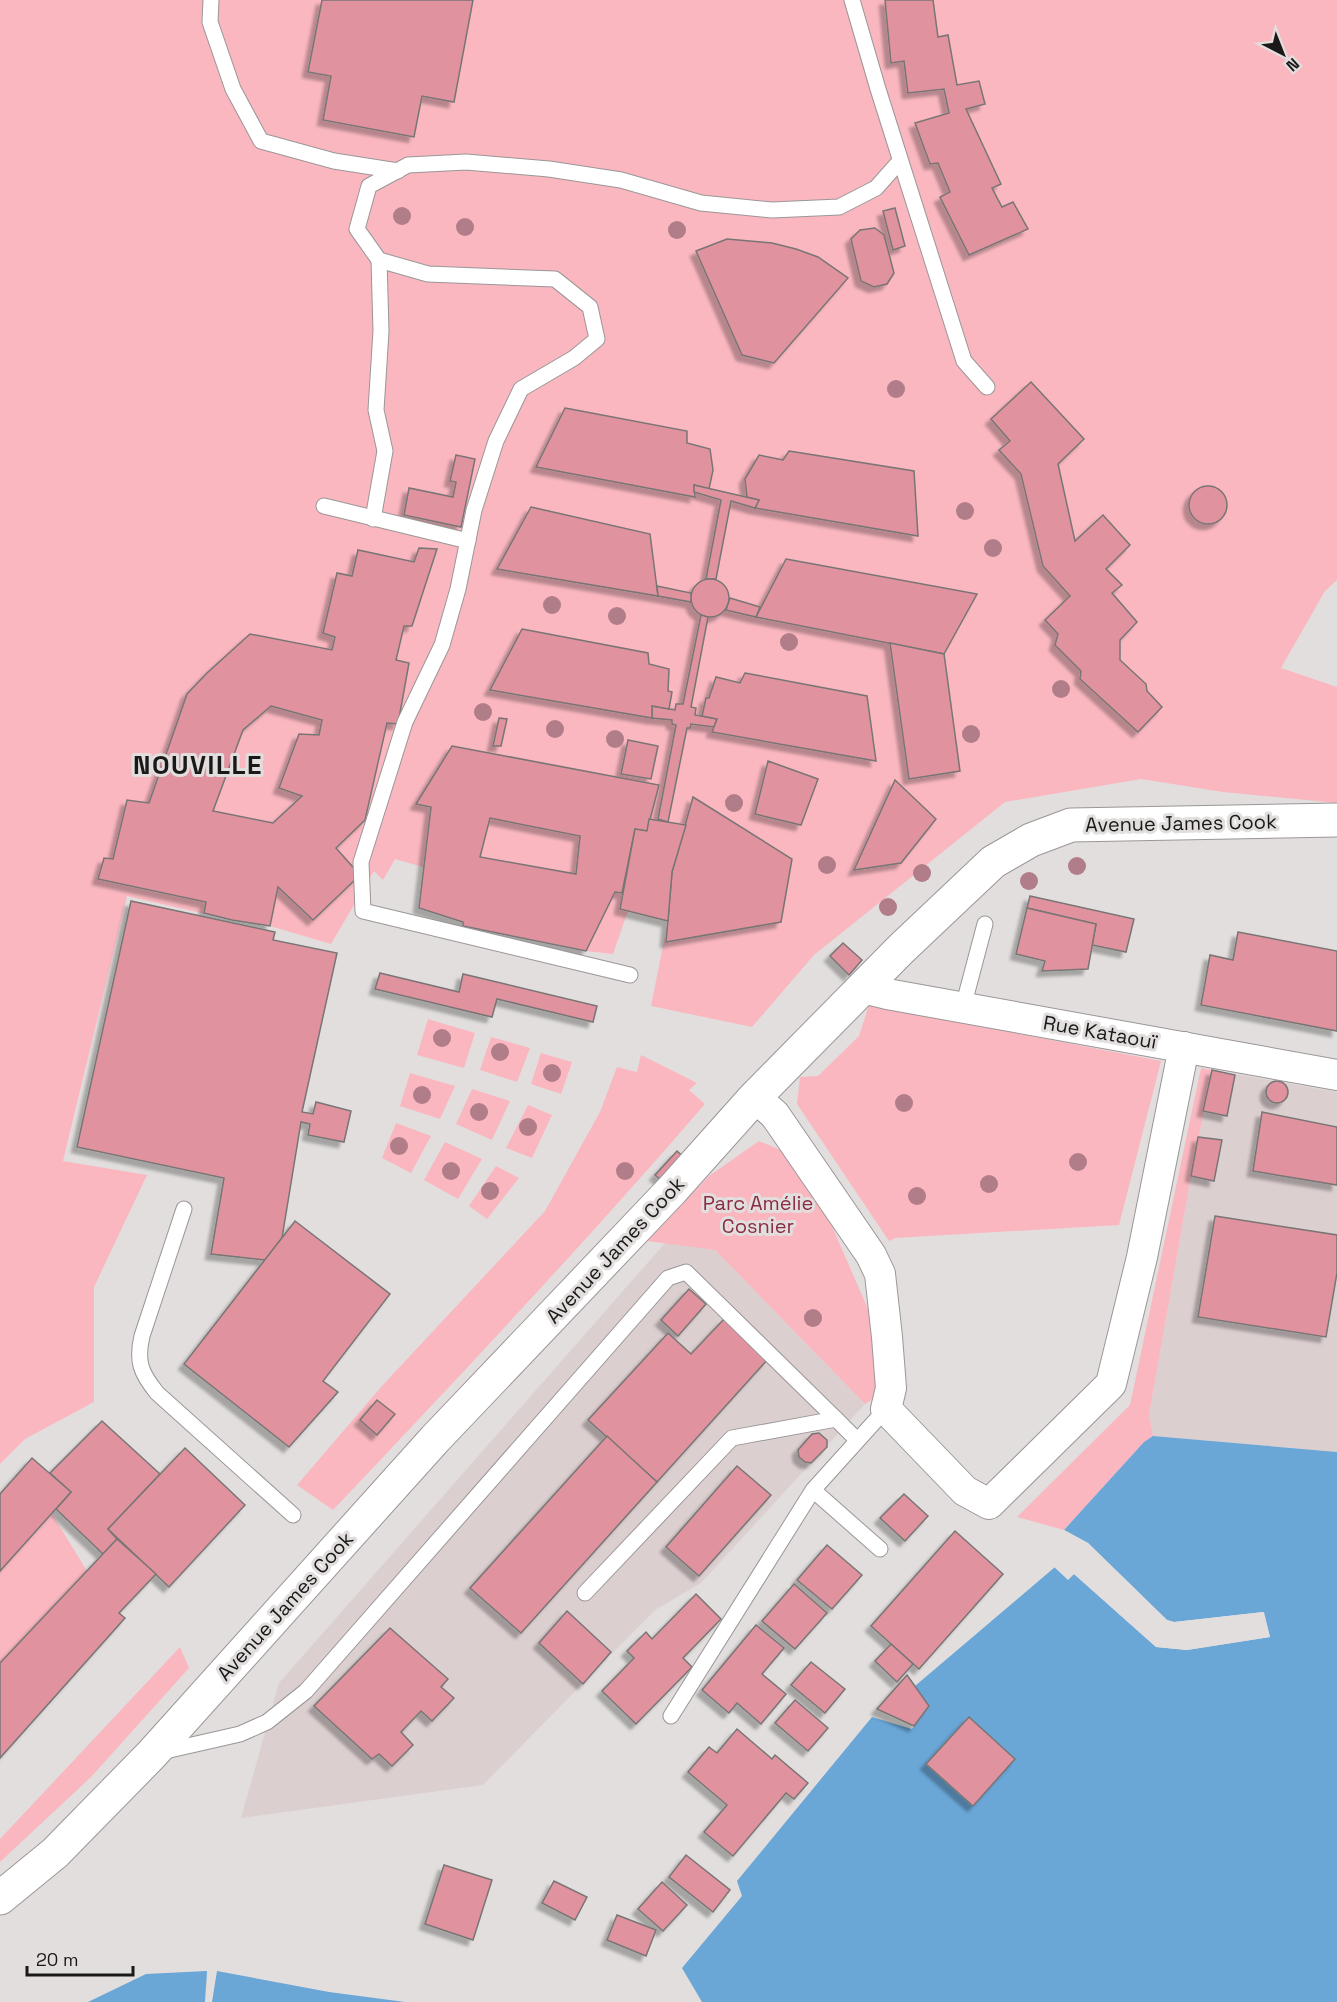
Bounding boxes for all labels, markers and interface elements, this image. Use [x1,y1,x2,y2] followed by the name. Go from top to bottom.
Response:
[1253,24,1313,84] north arrow
[1282,53,1304,76] text: N
[133,748,263,782] district label: NOUVILLE
[1085,808,1277,838] street label: Avenue James Cook
[1041,1009,1160,1055] street label: Rue Kataouï
[540,1171,690,1329] street label: Avenue James Cook
[703,1190,813,1239] park label: Parc Amélie Cosnier
[211,1526,359,1686] street label: Avenue James Cook
[27,1939,134,1977] scale bar
[36,1948,79,1971] text: 20 m

